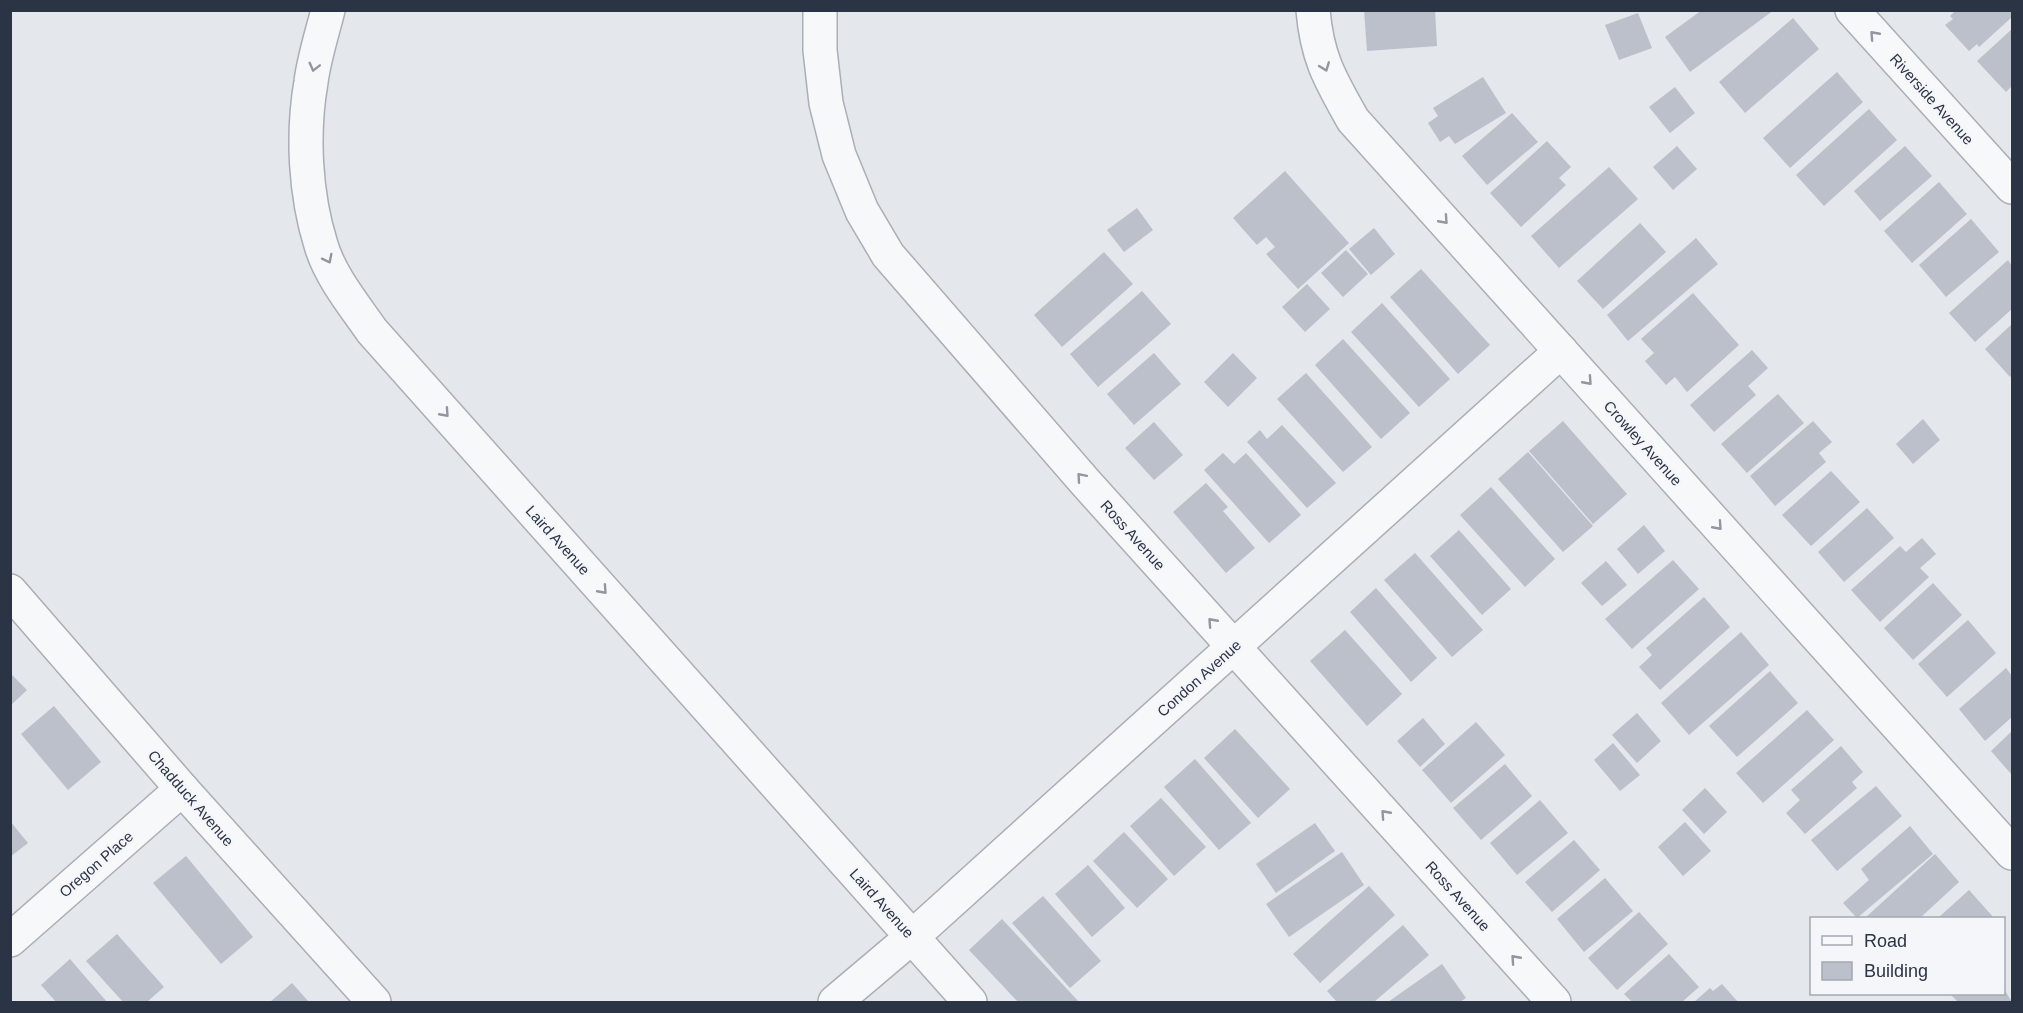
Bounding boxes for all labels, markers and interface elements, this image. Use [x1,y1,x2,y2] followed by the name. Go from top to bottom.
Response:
[1870,32,1881,42] one-way arrow
[1887,50,1977,148] street label: Riverside Avenue
[1318,61,1330,72] one-way arrow
[308,62,321,72] one-way arrow
[1437,213,1448,224] one-way arrow
[320,252,332,263] one-way arrow
[1581,374,1592,385] one-way arrow
[1601,397,1685,489] street label: Crowley Avenue
[438,407,449,417] one-way arrow
[1077,474,1088,484] one-way arrow
[1097,497,1169,573] street label: Ross Avenue
[522,502,594,578] street label: Laird Avenue
[1711,519,1722,530] one-way arrow
[596,583,607,594] one-way arrow
[1208,619,1219,629] one-way arrow
[1154,636,1244,720] street label: Condon Avenue
[145,747,237,849] street label: Chadduck Avenue
[1381,810,1392,821] one-way arrow
[56,827,136,901] street label: Oregon Place
[1422,858,1494,934] street label: Ross Avenue
[846,865,918,941] street label: Laird Avenue
[1810,917,2005,995] legend
[1864,931,1907,951] text: Road
[1511,955,1522,966] one-way arrow
[1864,961,1928,981] text: Building

